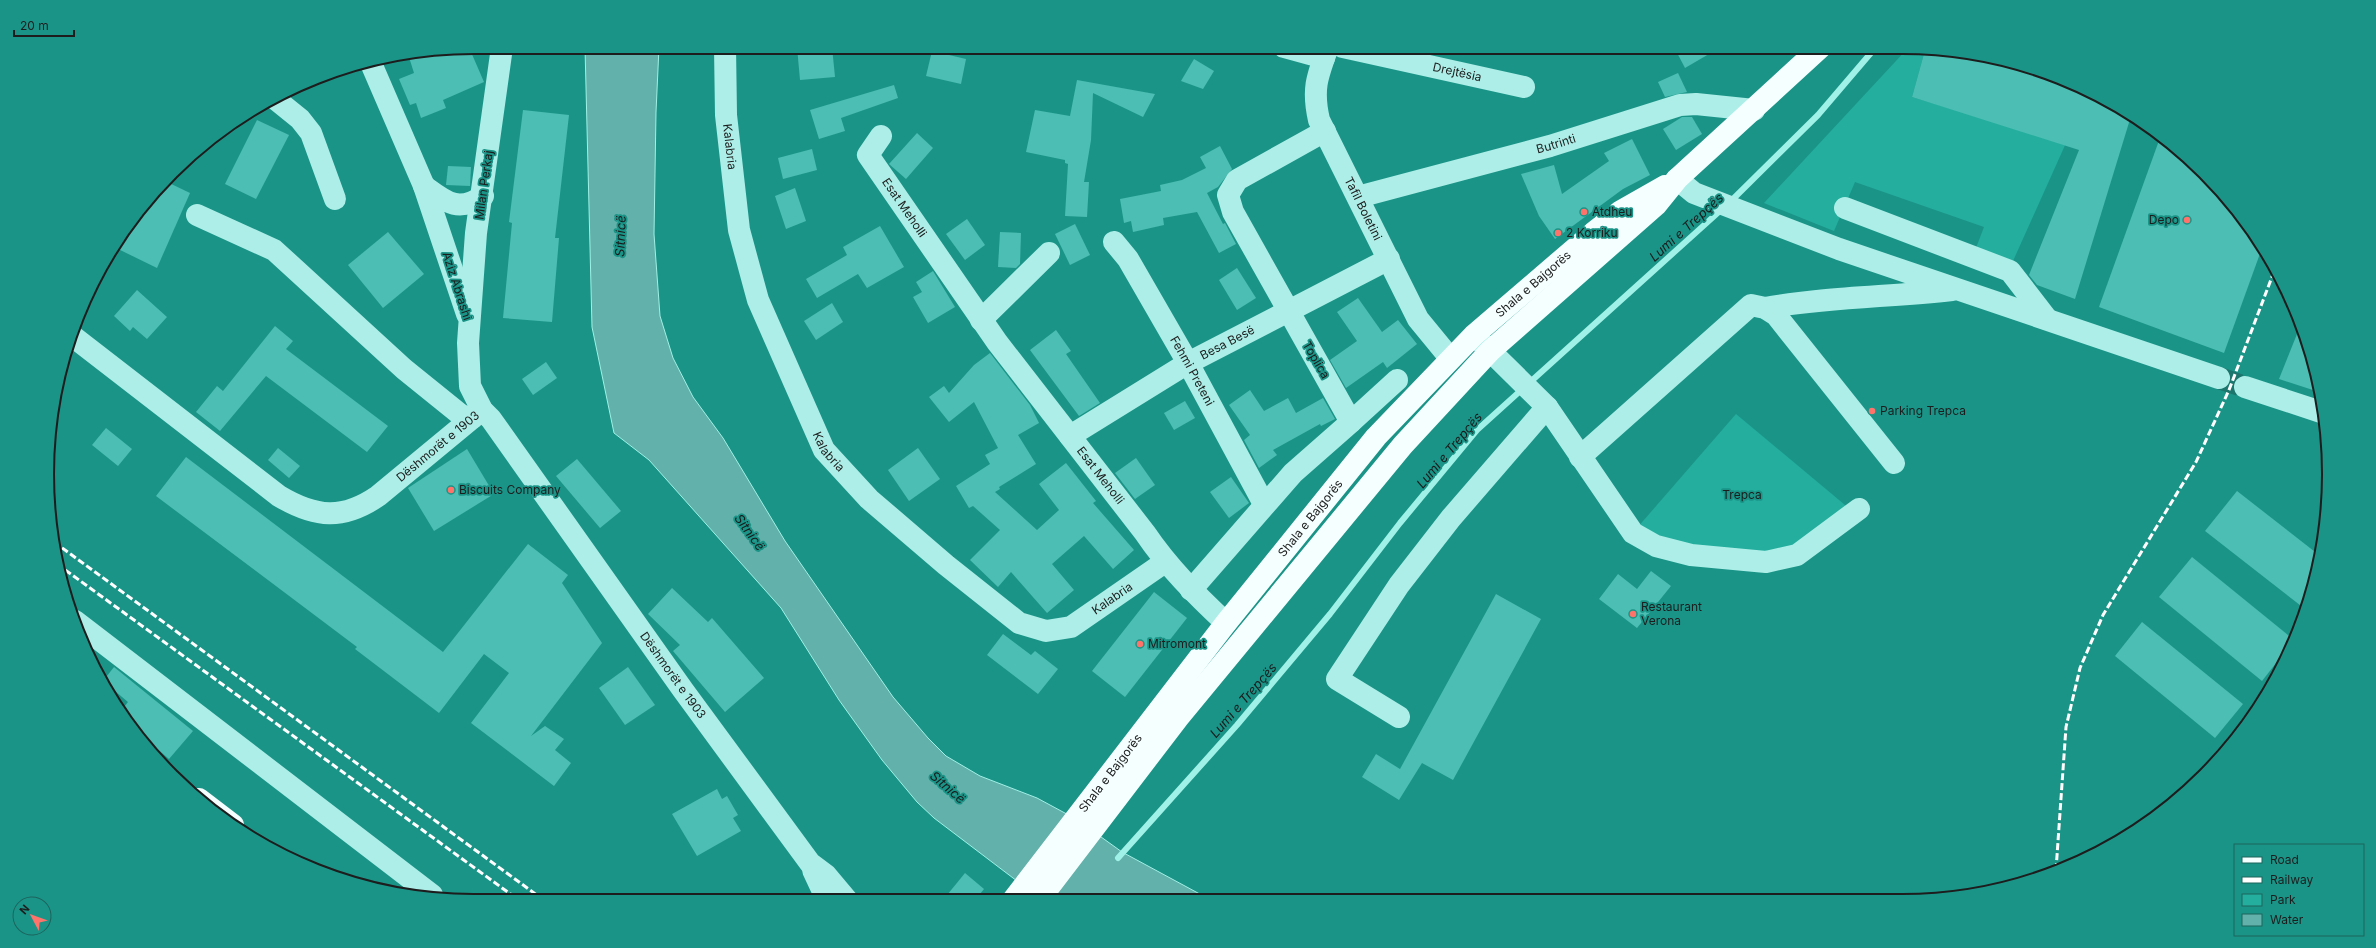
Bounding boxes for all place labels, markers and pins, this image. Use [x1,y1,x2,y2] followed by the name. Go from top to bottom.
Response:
[1592,204,1632,219] place label: Atdheu
[1579,207,1589,217] marker: Atdheu
[2149,212,2179,227] place label: Depo
[2182,215,2192,225] marker: Depo
[1566,225,1617,240] place label: 2 Korriku
[1553,228,1563,238] marker: 2 Korriku
[1880,403,1966,418] place label: Parking Trepca
[1867,406,1877,416] marker: Parking Trepca
[459,482,561,497] place label: Biscuits Company
[446,485,456,495] marker: Biscuits Company
[1641,599,1702,628] place label: Restaurant Verona
[1628,609,1638,619] marker: Restaurant Verona
[1148,636,1206,651] place label: Mitromont
[1135,639,1145,649] marker: Mitromont

